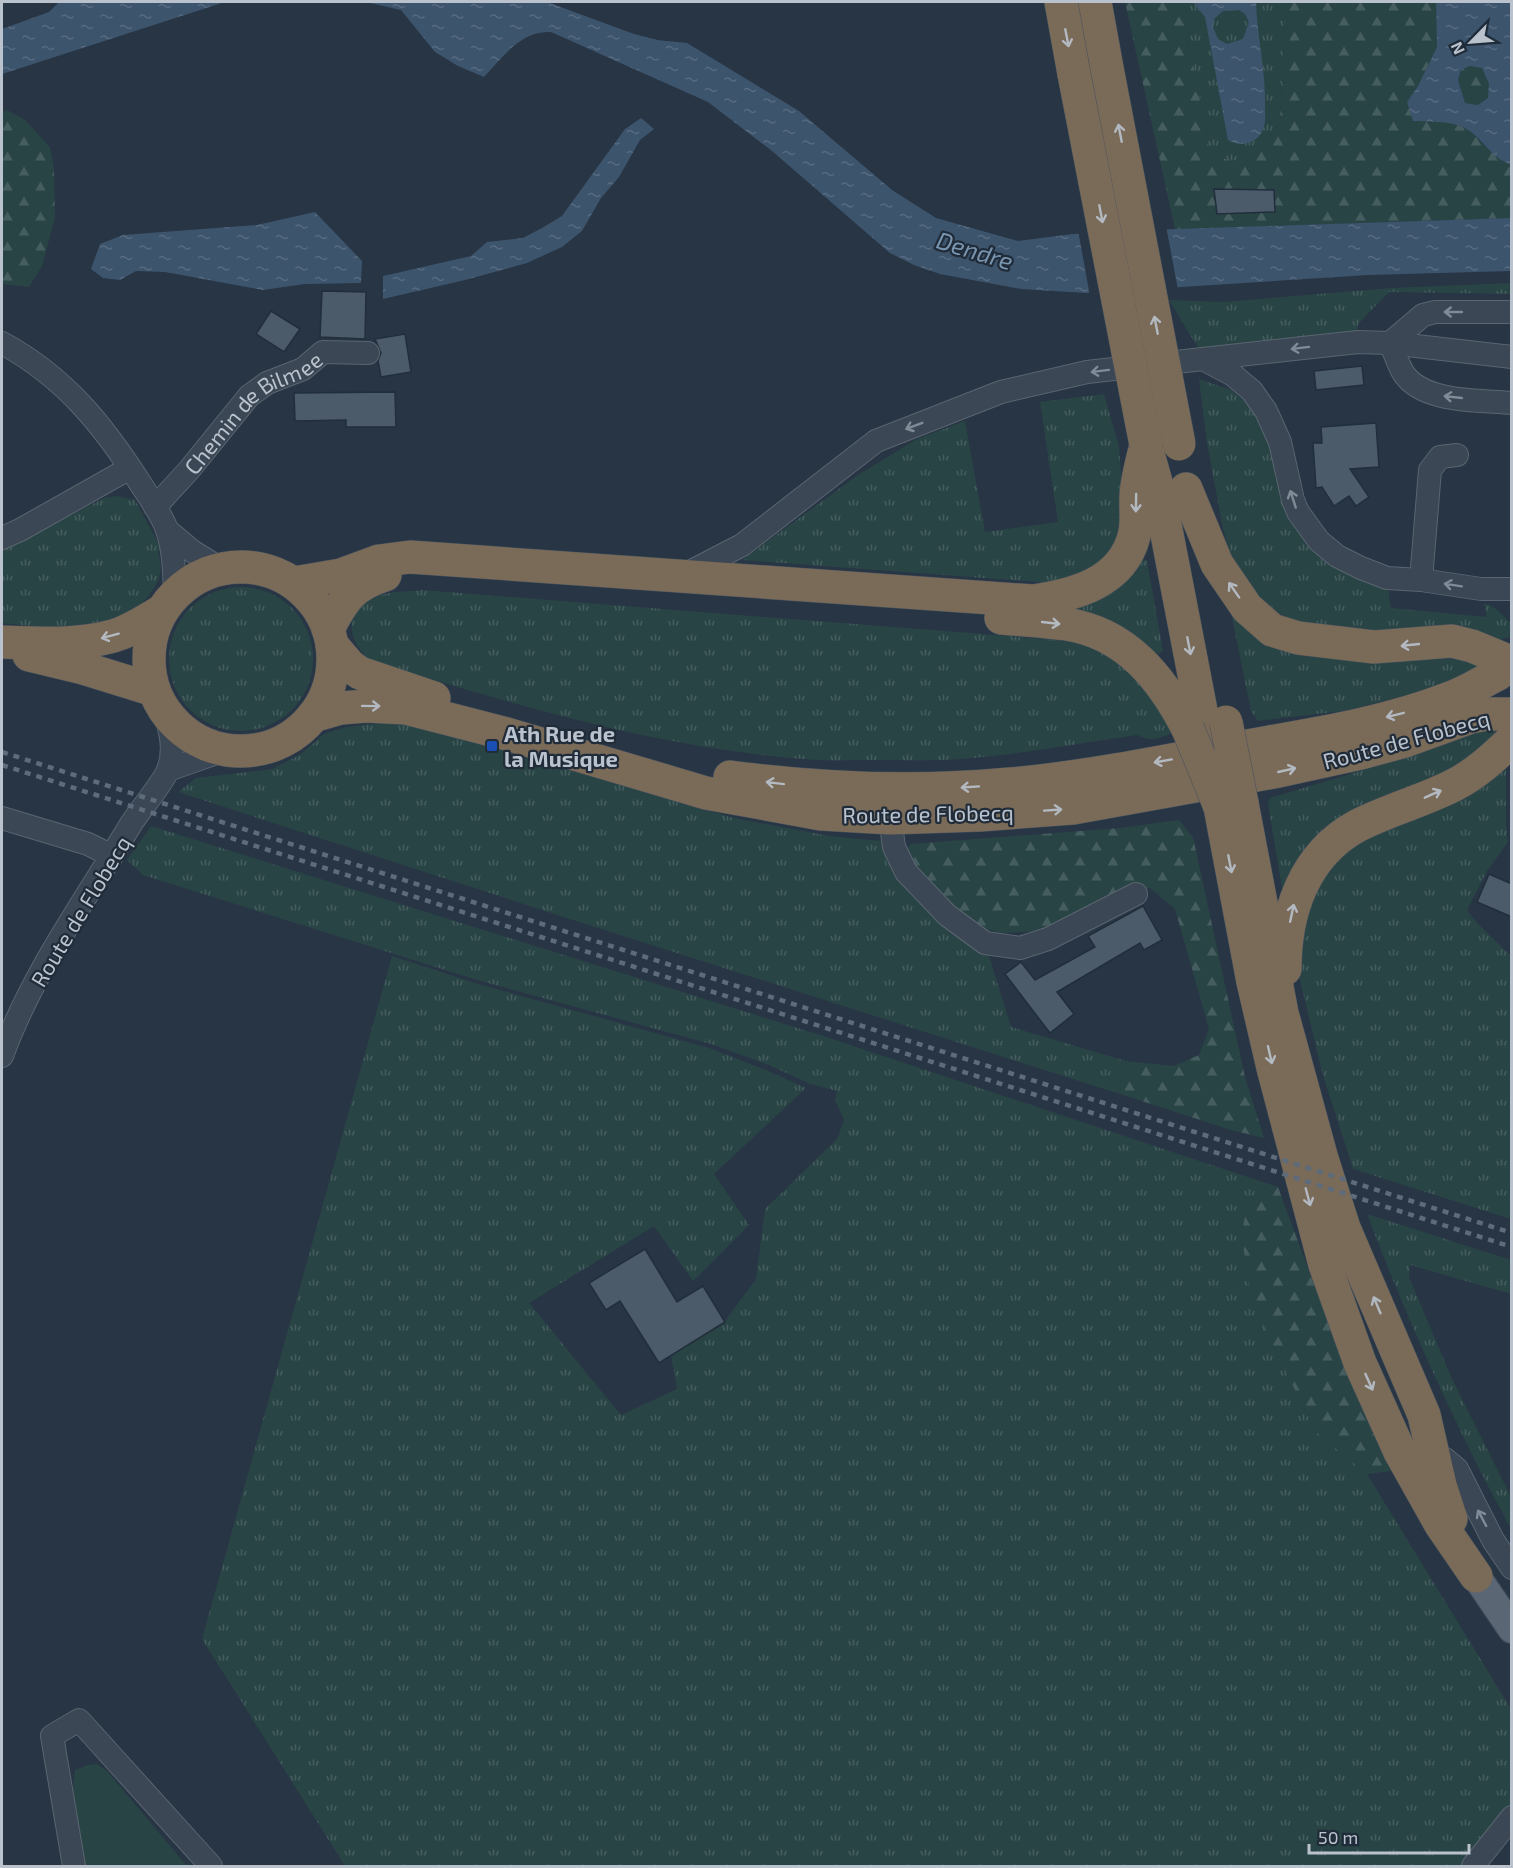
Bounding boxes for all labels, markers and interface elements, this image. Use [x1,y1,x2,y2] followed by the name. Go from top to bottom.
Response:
[1441,12,1501,72] north arrow
[1062,28,1073,47] one-way arrow
[1446,39,1468,58] text: N
[1114,124,1125,143] one-way arrow
[1096,204,1107,224] one-way arrow
[933,225,1017,275] water label: Dendre
[1444,306,1464,318] one-way arrow
[1150,315,1161,335] one-way arrow
[1290,343,1310,354] one-way arrow
[178,346,327,479] street label: Chemin de Bilmee
[1091,365,1111,376] one-way arrow
[1444,391,1464,402] one-way arrow
[906,422,924,433] one-way arrow
[1287,490,1298,509] one-way arrow
[1130,492,1142,512] one-way arrow
[1444,579,1464,590] one-way arrow
[1228,582,1240,599] one-way arrow
[1041,618,1061,629] one-way arrow
[101,631,120,642] one-way arrow
[1184,636,1195,655] one-way arrow
[1400,639,1420,650] one-way arrow
[360,701,380,712] one-way arrow
[1320,704,1492,774] street label: Route de Flobecq
[1386,710,1405,722] one-way arrow
[504,720,618,771] place label: Ath Rue de la Musique
[485,739,499,753] marker: Ath Rue de la Musique
[1154,756,1173,767] one-way arrow
[1277,763,1296,775] one-way arrow
[766,777,786,788] one-way arrow
[960,782,980,793] one-way arrow
[1424,788,1442,799] one-way arrow
[842,799,1014,827] street label: Route de Flobecq
[1043,804,1063,815] one-way arrow
[25,831,135,991] street label: Route de Flobecq
[1225,854,1236,874] one-way arrow
[1286,904,1298,923] one-way arrow
[1264,1046,1276,1065] one-way arrow
[1303,1188,1315,1207] one-way arrow
[1371,1297,1383,1315] one-way arrow
[1364,1373,1375,1391] one-way arrow
[1475,1509,1487,1527] one-way arrow
[1309,1817,1470,1855] scale bar
[1318,1826,1358,1848] text: 50 m

